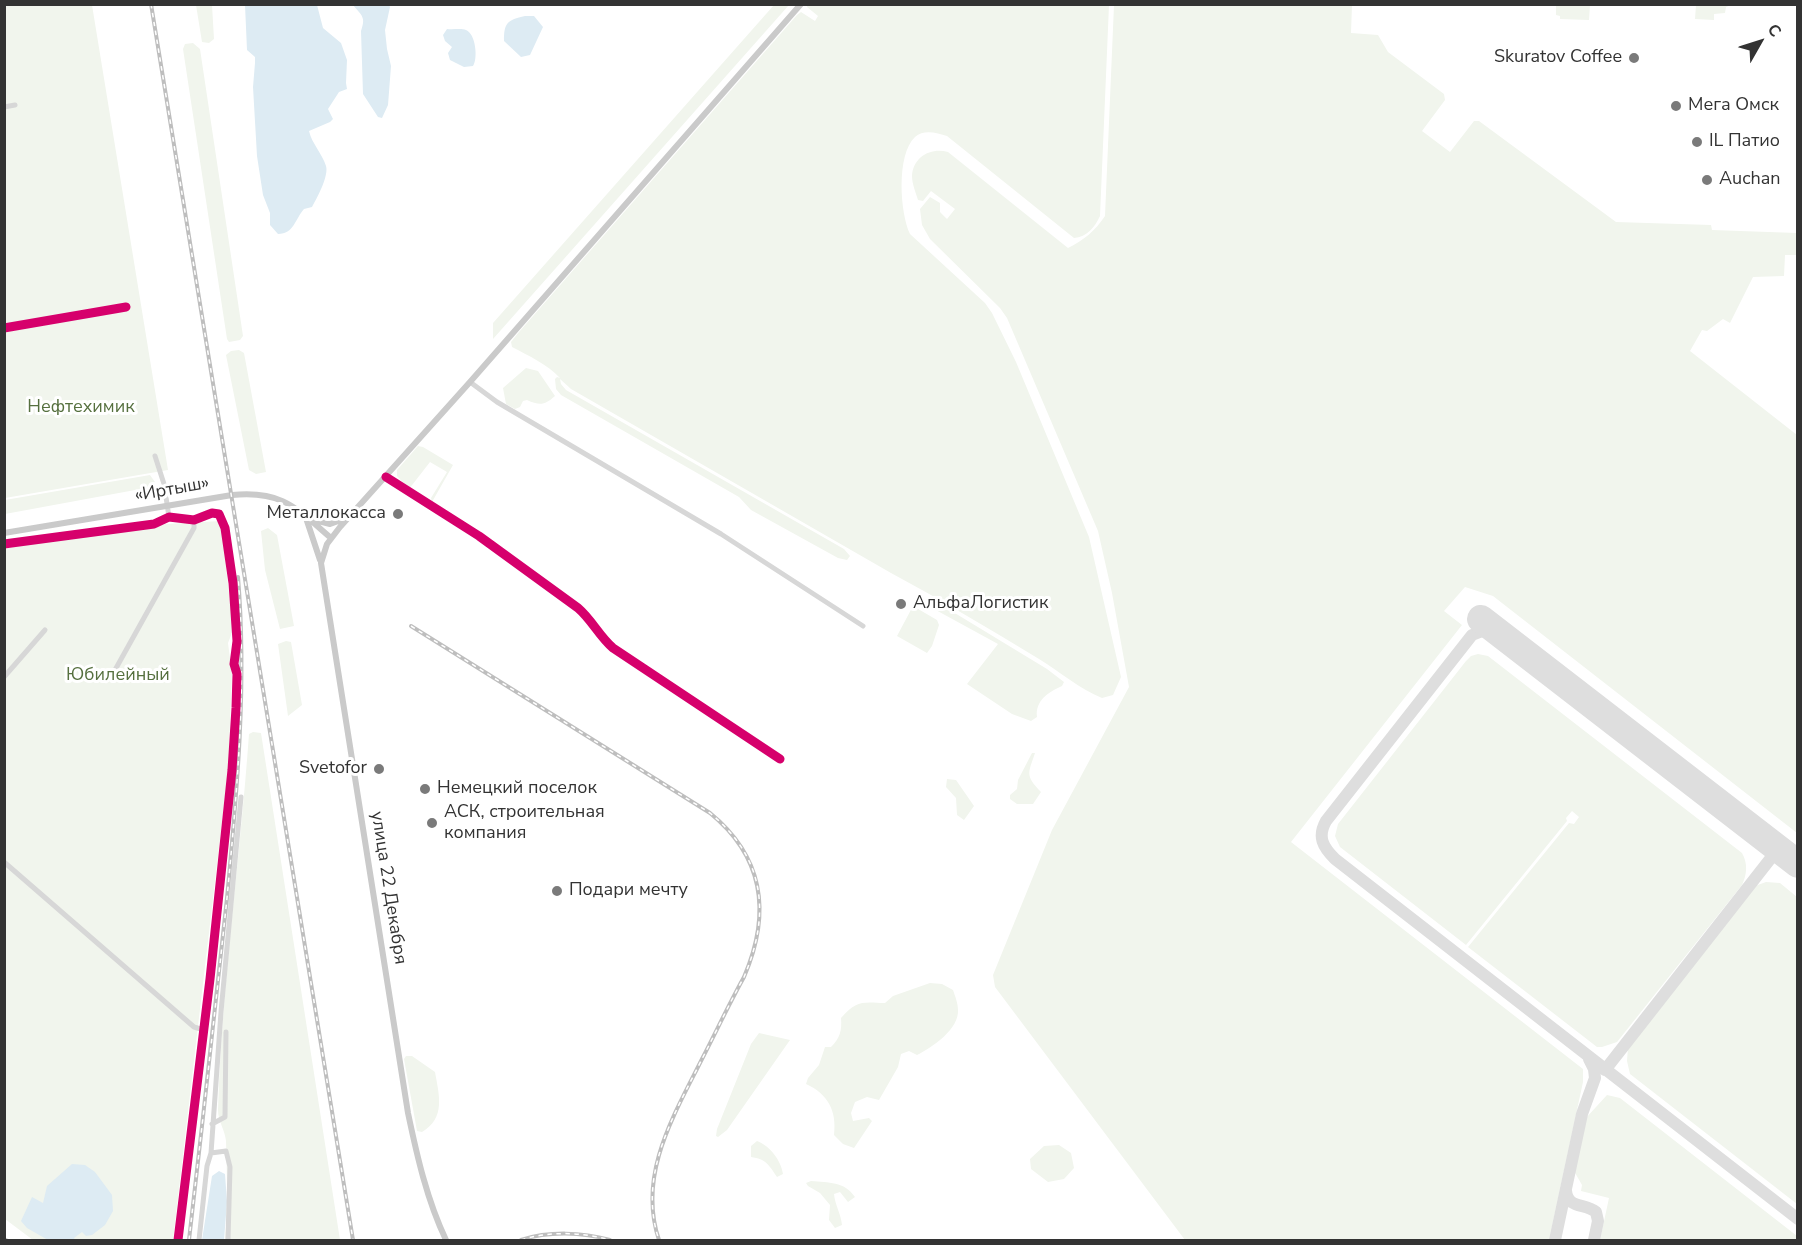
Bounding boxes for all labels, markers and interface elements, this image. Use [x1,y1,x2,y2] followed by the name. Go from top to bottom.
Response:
[1730,12,1790,72] north arrow
[1762,20,1786,42] text: С
[1494,47,1622,69] place label: Skuratov Coffee
[1627,51,1641,65] marker: Skuratov Coffee
[1688,95,1779,117] place label: Мега Омск
[1669,99,1683,113] marker: Мега Омск
[1709,131,1780,153] place label: IL Патио
[1690,135,1704,149] marker: IL Патио
[1719,169,1781,191] place label: Auchan
[1700,173,1714,187] marker: Auchan
[27,397,135,419] park label: Нефтехимик
[133,473,211,507] street label: «Иртыш»
[266,503,386,525] place label: Металлокасса
[391,507,405,521] marker: Металлокасса
[913,593,1048,615] place label: АльфаЛогистик
[894,597,908,611] marker: АльфаЛогистик
[66,665,170,687] park label: Юбилейный
[299,758,367,780] place label: Svetofor
[372,762,386,776] marker: Svetofor
[437,778,597,800] place label: Немецкий поселок
[418,782,432,796] marker: Немецкий поселок
[444,802,605,844] place label: АСК, строительная компания
[365,810,411,966] street label: улица 22 Декабря
[425,816,439,830] marker: АСК, строительная компания
[569,880,688,902] place label: Подари мечту
[550,884,564,898] marker: Подари мечту

